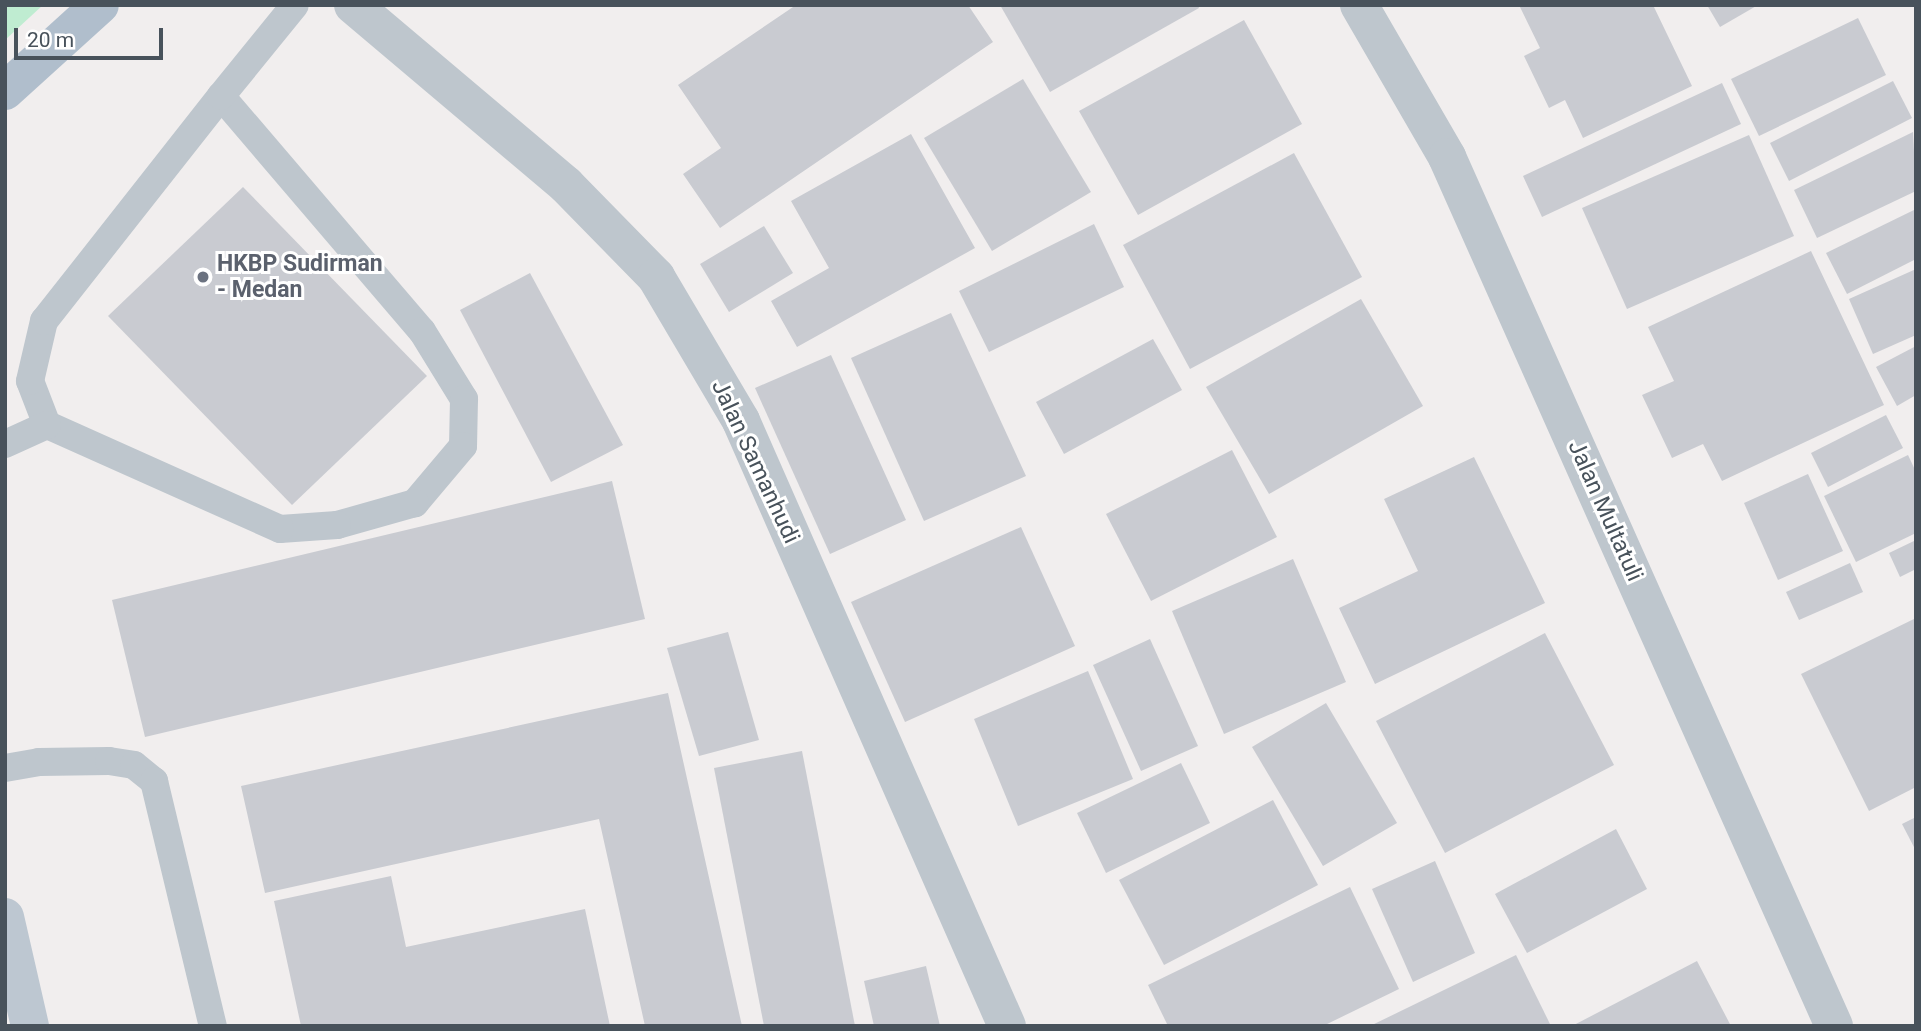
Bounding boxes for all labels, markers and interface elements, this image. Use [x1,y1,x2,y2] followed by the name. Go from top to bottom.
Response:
[18,14,166,58] scale bar
[27,28,74,52] text: 20 m
[217,250,383,304] place label: HKBP Sudirman - Medan
[195,269,211,285] marker: HKBP Sudirman - Medan
[705,376,805,548] street label: Jalan Samanhudi
[1562,436,1648,586] street label: Jalan Multatuli

